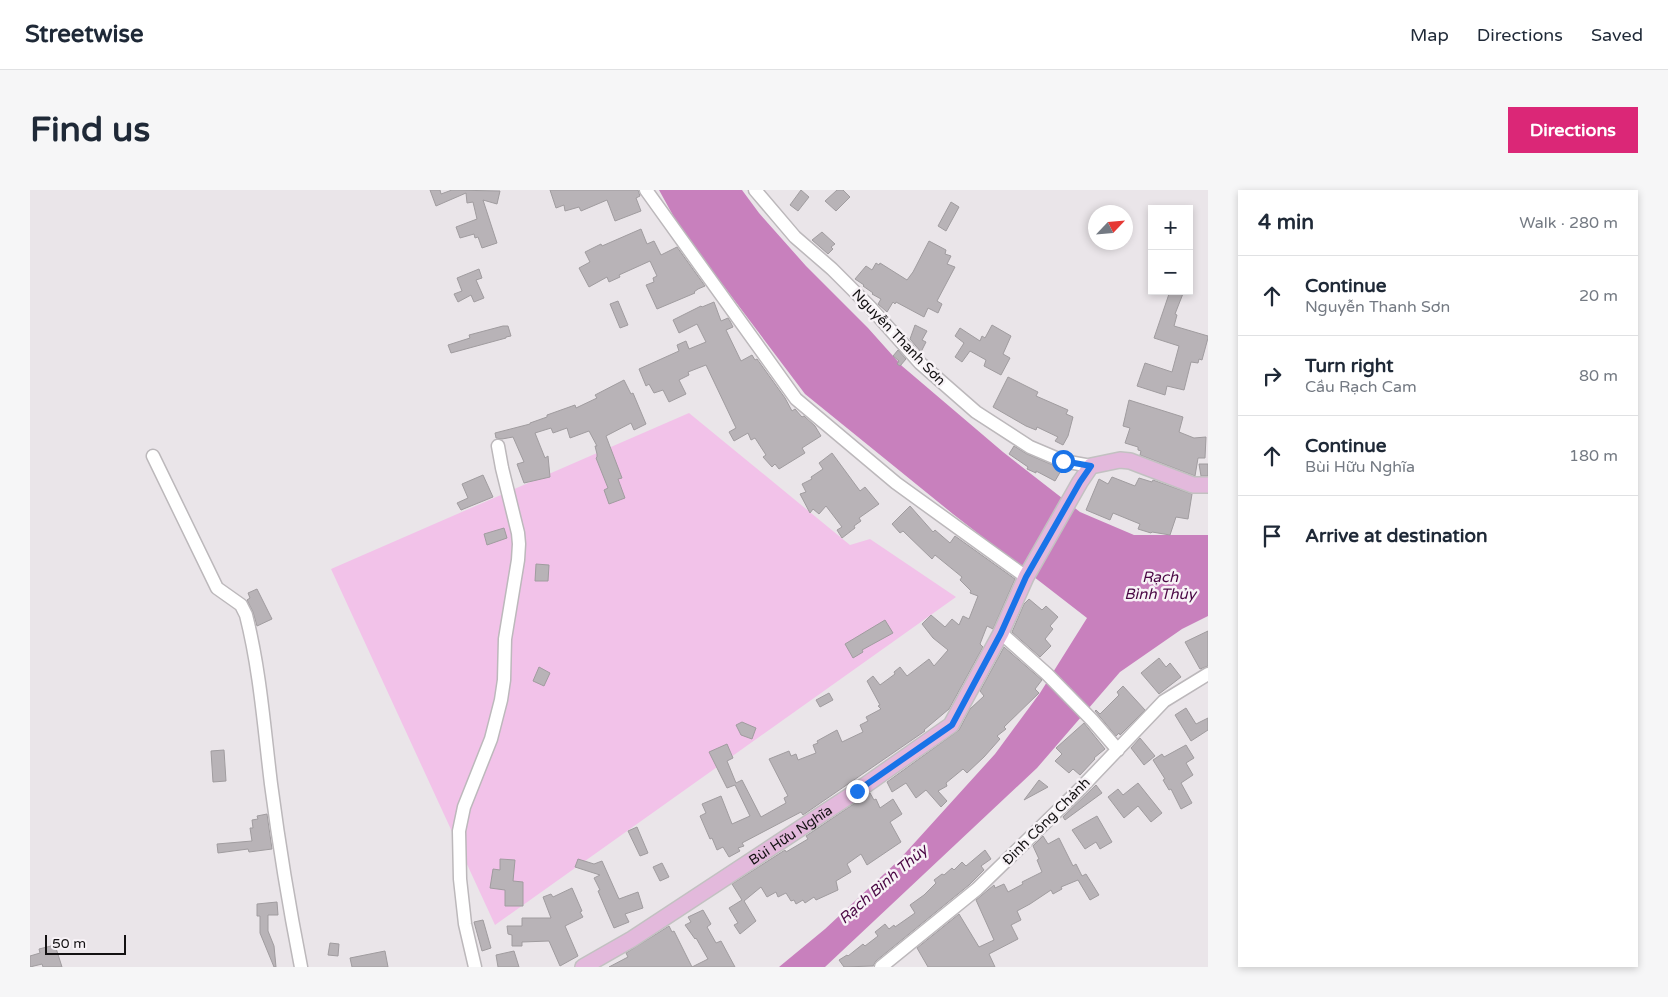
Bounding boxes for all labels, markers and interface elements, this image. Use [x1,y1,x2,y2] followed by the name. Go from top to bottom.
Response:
[25,20,144,49] text: Streetwise
[1410,24,1449,46] text: Map
[1477,24,1563,46] text: Directions
[1591,24,1643,46] text: Saved
[1508,107,1638,153] button: Directions
[30,109,150,151] text: Find us
[1088,205,1133,250] north arrow
[1148,205,1193,295] map controls
[1148,205,1193,250] button: +
[1258,210,1314,235] text: 4 min
[1519,213,1618,233] text: Walk · 280 m
[1148,250,1193,295] button: −
[1305,275,1387,297] text: Continue
[1258,282,1286,310] icon: ahead
[848,286,949,389] street label: Nguyễn Thanh Sơn
[1579,286,1618,306] text: 20 m
[1305,297,1450,317] text: Nguyễn Thanh Sơn
[1305,355,1393,377] text: Turn right
[1258,362,1286,390] icon: right
[1579,366,1618,386] text: 80 m
[1305,377,1417,397] text: Cầu Rạch Cam
[1305,435,1387,457] text: Continue
[1258,442,1286,470] icon: ahead
[1569,446,1618,466] text: 180 m
[1052,450,1075,473] route start
[1305,457,1415,477] text: Bùi Hữu Nghĩa
[1258,522,1286,550] icon: arrive
[1305,525,1488,547] text: Arrive at destination
[1124,568,1198,603] water label: Rạch Bình Thủy
[999,774,1094,869] street label: Đinh Công Chánh
[846,780,869,803] route end
[746,802,836,869] street label: Bùi Hữu Nghĩa
[835,839,932,927] water label: Rạch Bình Thủy
[45,932,126,955] scale bar
[52,935,86,952] text: 50 m

